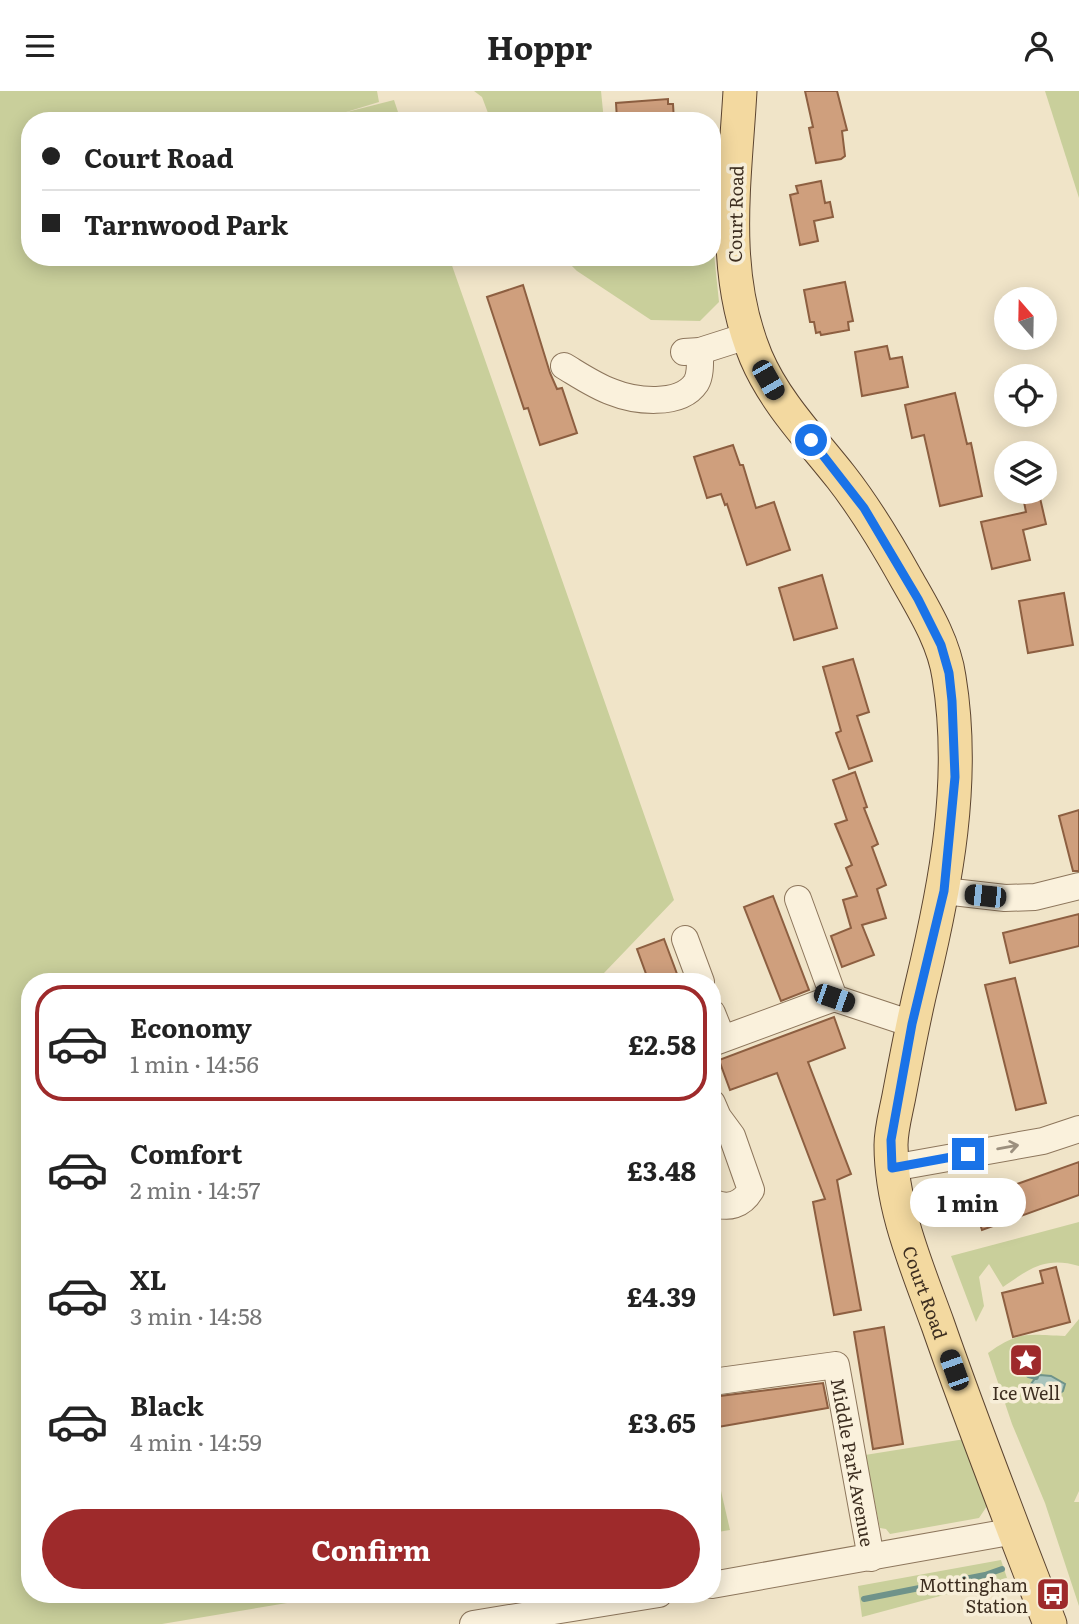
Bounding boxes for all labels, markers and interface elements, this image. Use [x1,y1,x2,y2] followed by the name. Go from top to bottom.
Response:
[487,22,592,70] text: Hoppr
[21,27,59,65] icon: menu
[1020,27,1058,65] icon: person
[84,137,234,176] text: Court Road
[721,165,749,263] street label: Court Road
[84,204,288,243] text: Tarnwood Park
[994,287,1057,350] north arrow
[994,287,1057,504] map controls
[749,357,788,403] car
[994,364,1057,427] button: locate
[795,424,827,456] route start
[994,441,1057,504] button: layers
[964,883,1007,909] car
[811,981,858,1015] car
[130,1007,252,1046] text: Economy
[46,1012,109,1075] icon: car
[628,1024,696,1063] text: £2.58
[130,1046,259,1080] text: 1 min · 14:56
[130,1133,242,1172] text: Comfort
[46,1138,109,1201] icon: car
[952,1138,984,1170] route end
[996,1140,1019,1154] one-way arrow
[627,1150,696,1189] text: £3.48
[130,1172,260,1206] text: 2 min · 14:57
[910,1179,1026,1227] callout: 1 min
[937,1185,999,1219] text: 1 min
[897,1242,955,1343] street label: Court Road
[130,1259,167,1298] text: XL
[46,1264,109,1327] icon: car
[627,1276,696,1315] text: £4.39
[130,1298,262,1332] text: 3 min · 14:58
[1007,1341,1045,1379] place icon: Ice Well
[937,1347,972,1393] car
[825,1376,882,1549] street label: Middle Park Avenue
[992,1379,1060,1406] place label: Ice Well
[130,1385,204,1424] text: Black
[46,1390,109,1453] icon: car
[628,1402,696,1441] text: £3.65
[130,1424,262,1458] text: 4 min · 14:59
[42,1509,700,1589] button: Confirm
[919,1571,1028,1619] place label: Mottingham Station
[1034,1575,1072,1613] bus stop icon: Mottingham Station

